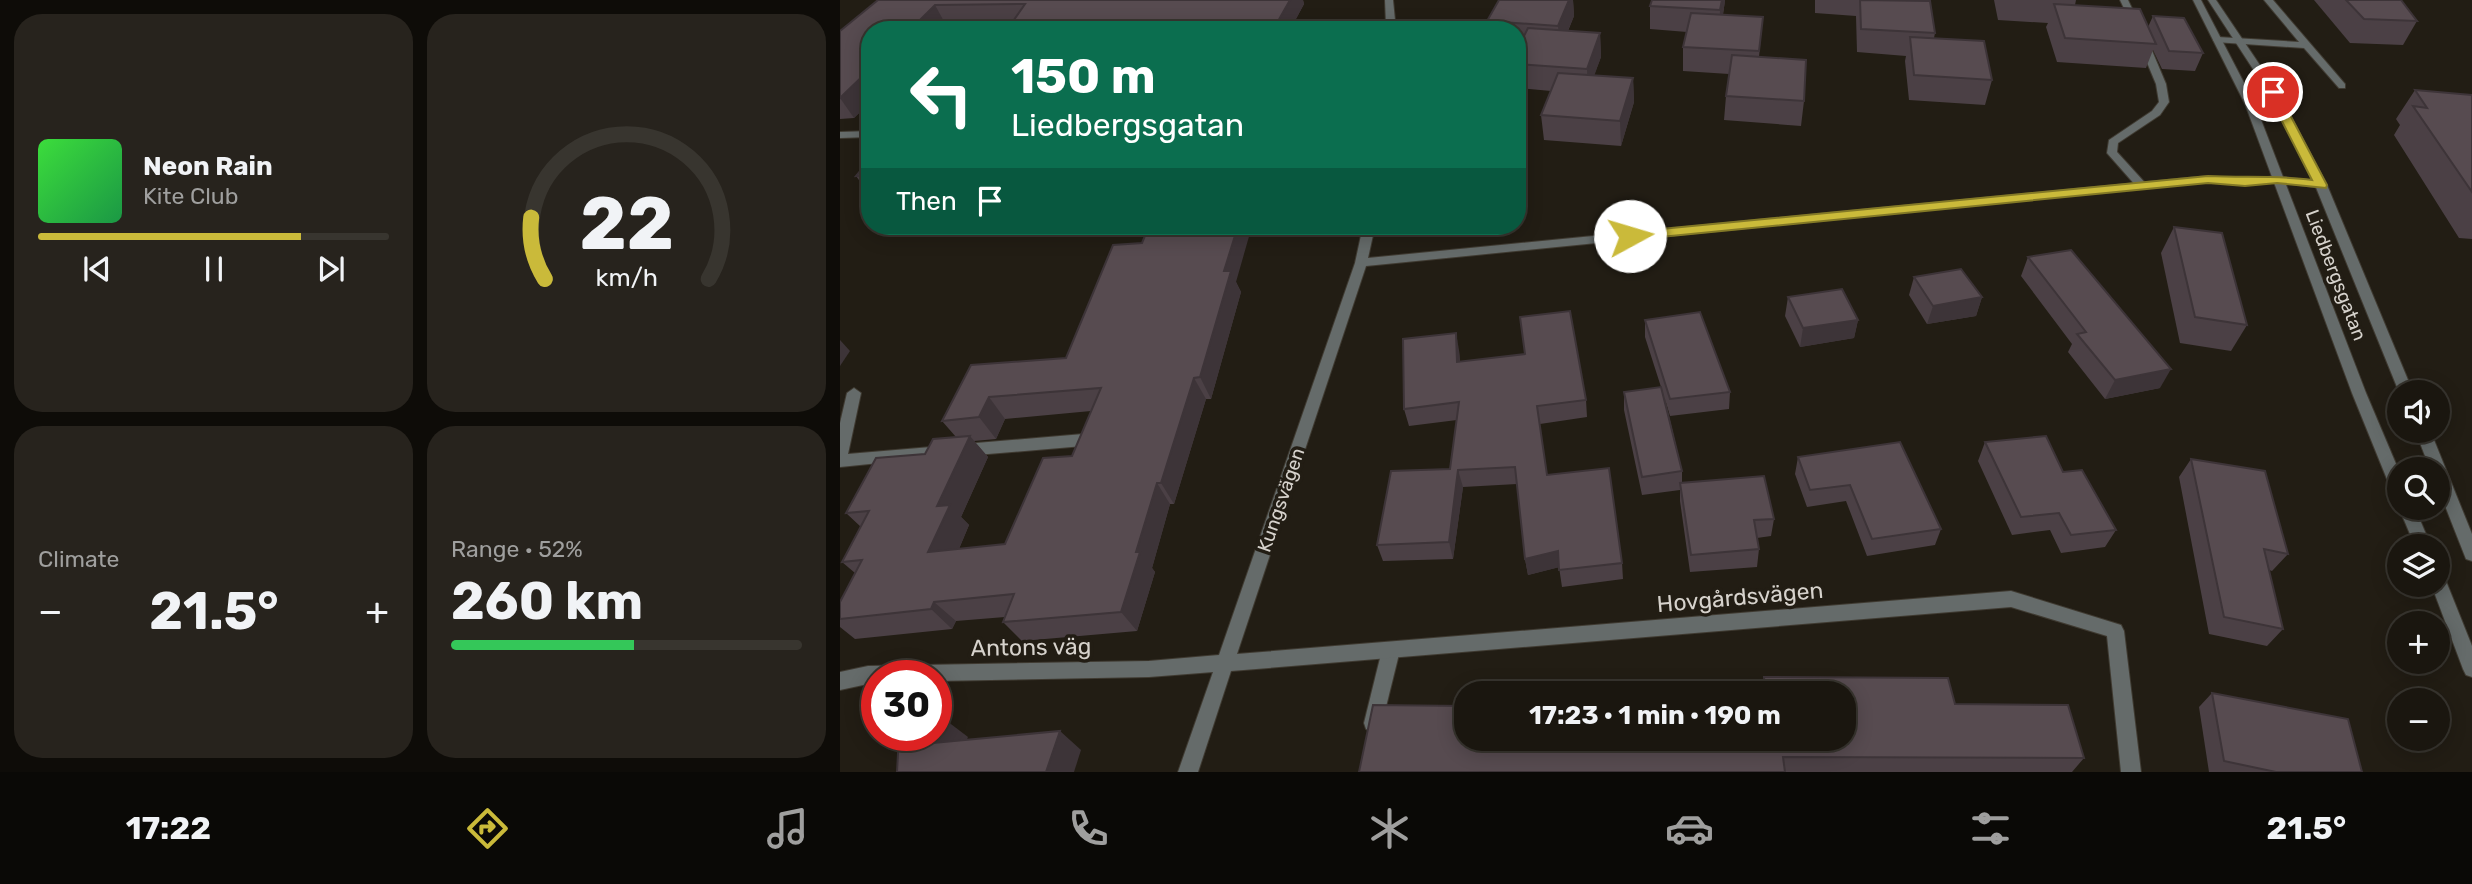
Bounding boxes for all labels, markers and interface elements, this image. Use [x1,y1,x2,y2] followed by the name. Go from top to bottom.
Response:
[1011,47,1156,105] text: 150 m
[896,49,987,140] icon: left
[2243,62,2303,122] pin
[2254,73,2292,111] icon: arrive
[1011,106,1244,144] text: Liedbergsgatan
[143,151,273,182] text: Neon Rain
[143,182,238,210] text: Kite Club
[579,182,674,268] text: 22
[971,182,1009,220] icon: arrive
[896,186,957,217] text: Then
[1593,199,1667,273] position arrow
[2300,206,2372,344] street label: Liedbergsgatan
[78,250,116,288] icon: previous
[195,250,233,288] icon: pause
[312,250,350,288] icon: next
[595,263,658,292] text: km/h
[2387,380,2450,751] map controls
[2387,380,2450,443] button: sound
[1252,445,1310,555] street label: Kungsvägen
[2387,457,2450,520] button: search
[2387,534,2450,597] button: layers
[451,535,583,563] text: Range · 52%
[38,545,119,573] text: Climate
[451,570,643,632] text: 260 km
[1656,576,1824,618] street label: Hovgårdsvägen
[149,580,279,642] text: 21.5°
[38,588,63,634] text: −
[365,588,389,634] text: +
[2387,611,2450,674] button: +
[970,632,1092,662] street label: Antons väg
[861,660,952,751] speed limit sign: 30
[2387,688,2450,751] button: −
[1529,700,1781,731] text: 17:23 · 1 min · 190 m
[463,804,512,853] icon: directions
[763,804,812,853] icon: music
[1064,804,1113,853] icon: phone
[1365,804,1414,853] icon: climate
[1665,804,1714,853] icon: car
[1966,804,2015,853] icon: filters
[126,809,211,847] text: 17:22
[2266,809,2346,847] text: 21.5°

